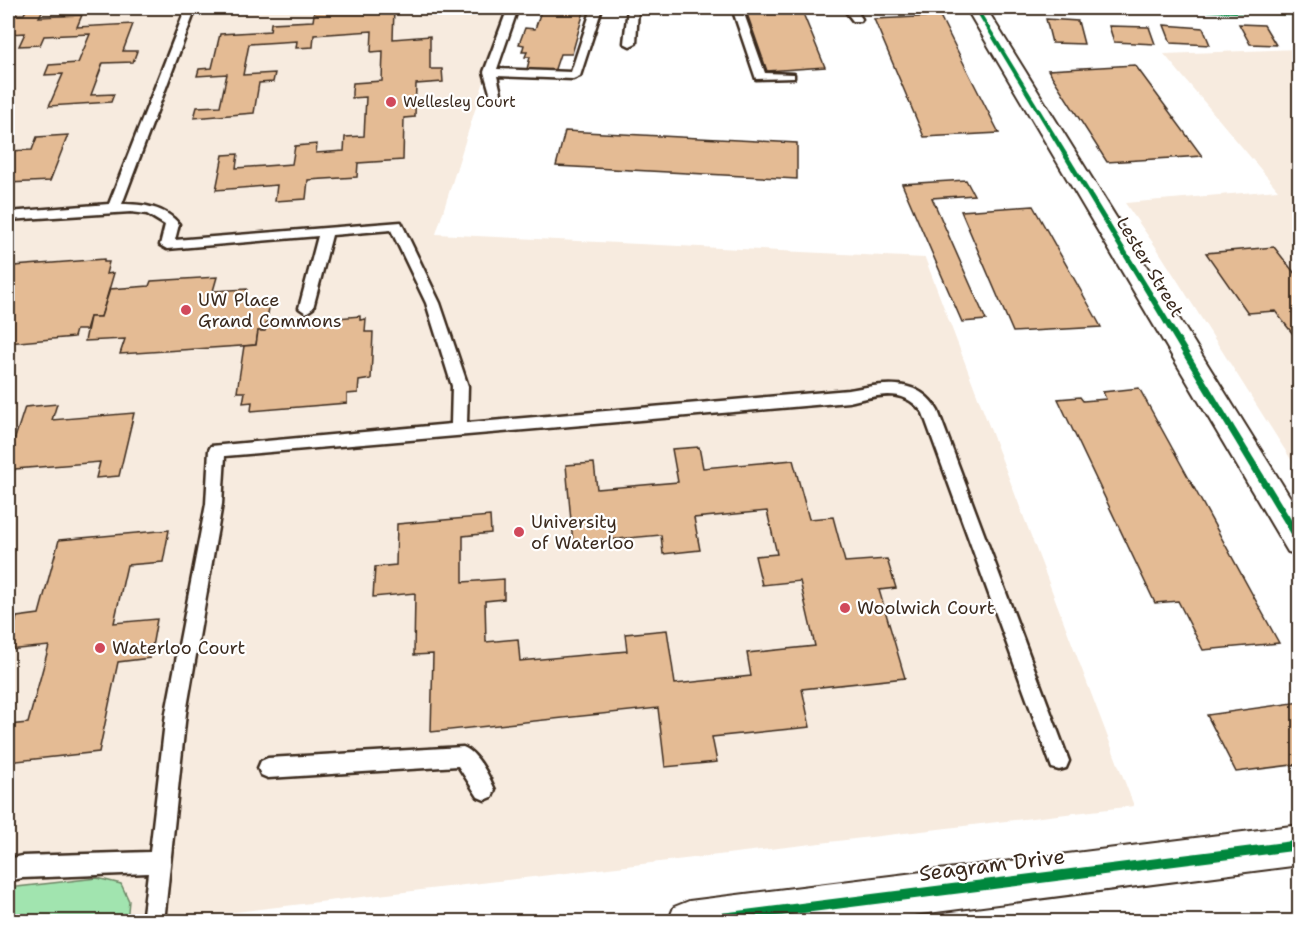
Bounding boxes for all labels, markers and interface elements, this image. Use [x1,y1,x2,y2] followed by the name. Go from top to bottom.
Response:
[403,92,516,112] place label: Wellesley Court
[384,95,398,109] marker: Wellesley Court
[1111,213,1189,322] street label: Lester Street
[198,288,342,333] place label: UW Place Grand Commons
[179,303,193,317] marker: UW Place Grand Commons
[531,510,634,555] place label: University of Waterloo
[512,525,526,539] marker: University of Waterloo
[857,596,995,620] place label: Woolwich Court
[838,601,852,615] marker: Woolwich Court
[112,636,246,660] place label: Waterloo Court
[93,641,107,655] marker: Waterloo Court
[917,842,1067,888] street label: Seagram Drive

